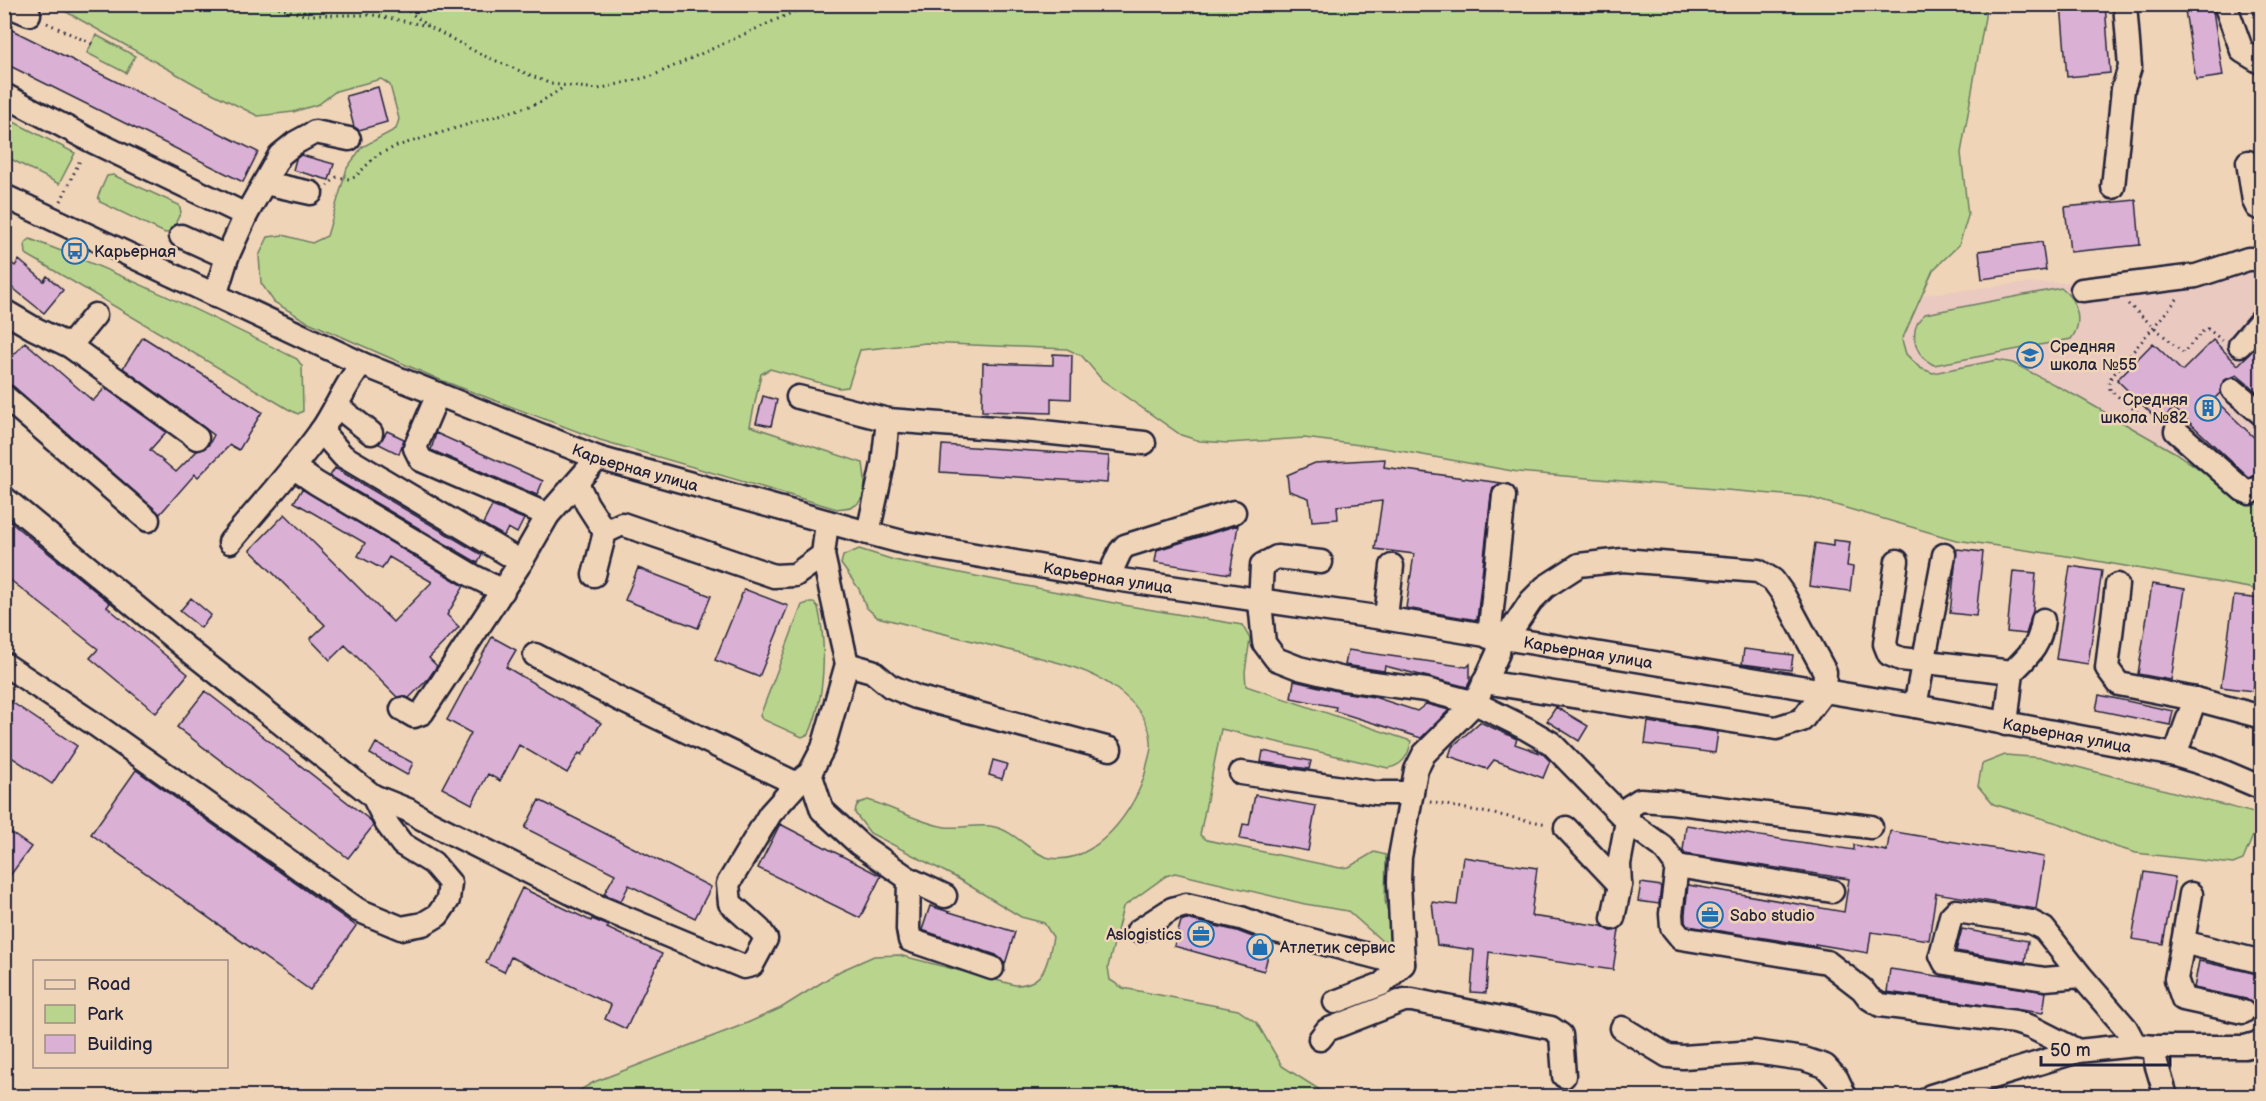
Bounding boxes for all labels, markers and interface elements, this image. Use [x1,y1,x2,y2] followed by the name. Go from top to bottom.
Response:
[60,236,90,266] bus stop icon: Карьерная
[94,243,176,262] place label: Карьерная
[2050,338,2137,375] place label: Средняя школа №55
[2015,340,2045,370] school or university icon: Средняя школа №55
[2100,391,2189,428] place label: Средняя школа №82
[2193,393,2223,423] building icon: Средняя школа №82
[569,441,701,497] street label: Карьерная улица
[1042,559,1174,598] street label: Карьерная улица
[1522,633,1655,674] street label: Карьерная улица
[2001,715,2133,758] street label: Карьерная улица
[1695,900,1725,930] office icon: Sabo studio
[1730,907,1815,926] place label: Sabo studio
[1186,919,1216,949] office icon: Aslogistics
[1106,926,1182,945] place label: Aslogistics
[1245,932,1275,962] shop icon: Атлетик сервис
[1279,939,1395,958] place label: Атлетик сервис
[33,960,228,1068] legend
[87,974,131,995] text: Road
[87,1004,123,1025] text: Park
[2041,1029,2170,1067] scale bar
[87,1034,153,1055] text: Building
[2050,1040,2091,1061] text: 50 m

